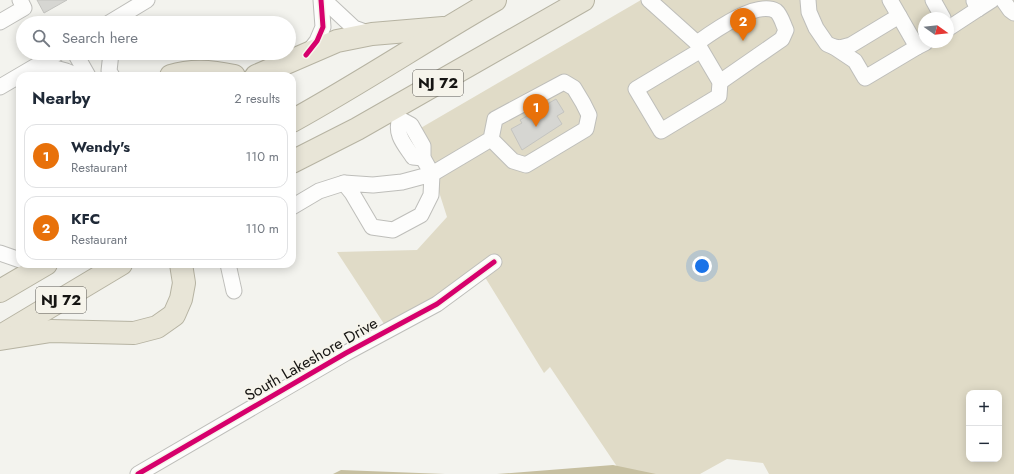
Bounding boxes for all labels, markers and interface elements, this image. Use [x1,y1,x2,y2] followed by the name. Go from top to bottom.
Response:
[730,8,756,41] pin: 2
[918,12,954,48] north arrow
[16,16,296,60] search box
[30,27,52,49] icon: search
[62,27,138,49] text: Search here
[413,70,463,96] road number: NJ 72
[32,86,90,110] text: Nearby
[234,89,280,108] text: 2 results
[523,94,549,127] pin: 1
[71,136,130,158] text: Wendy's
[43,147,49,166] text: 1
[245,147,279,166] text: 110 m
[71,158,127,177] text: Restaurant
[71,208,100,230] text: KFC
[42,219,50,238] text: 2
[245,219,279,238] text: 110 m
[71,230,127,249] text: Restaurant
[692,256,712,276] your location
[36,287,86,313] road number: NJ 72
[240,311,382,407] street label: South Lakeshore Drive
[966,390,1002,462] map controls
[966,390,1002,426] button: +
[966,426,1002,462] button: −

